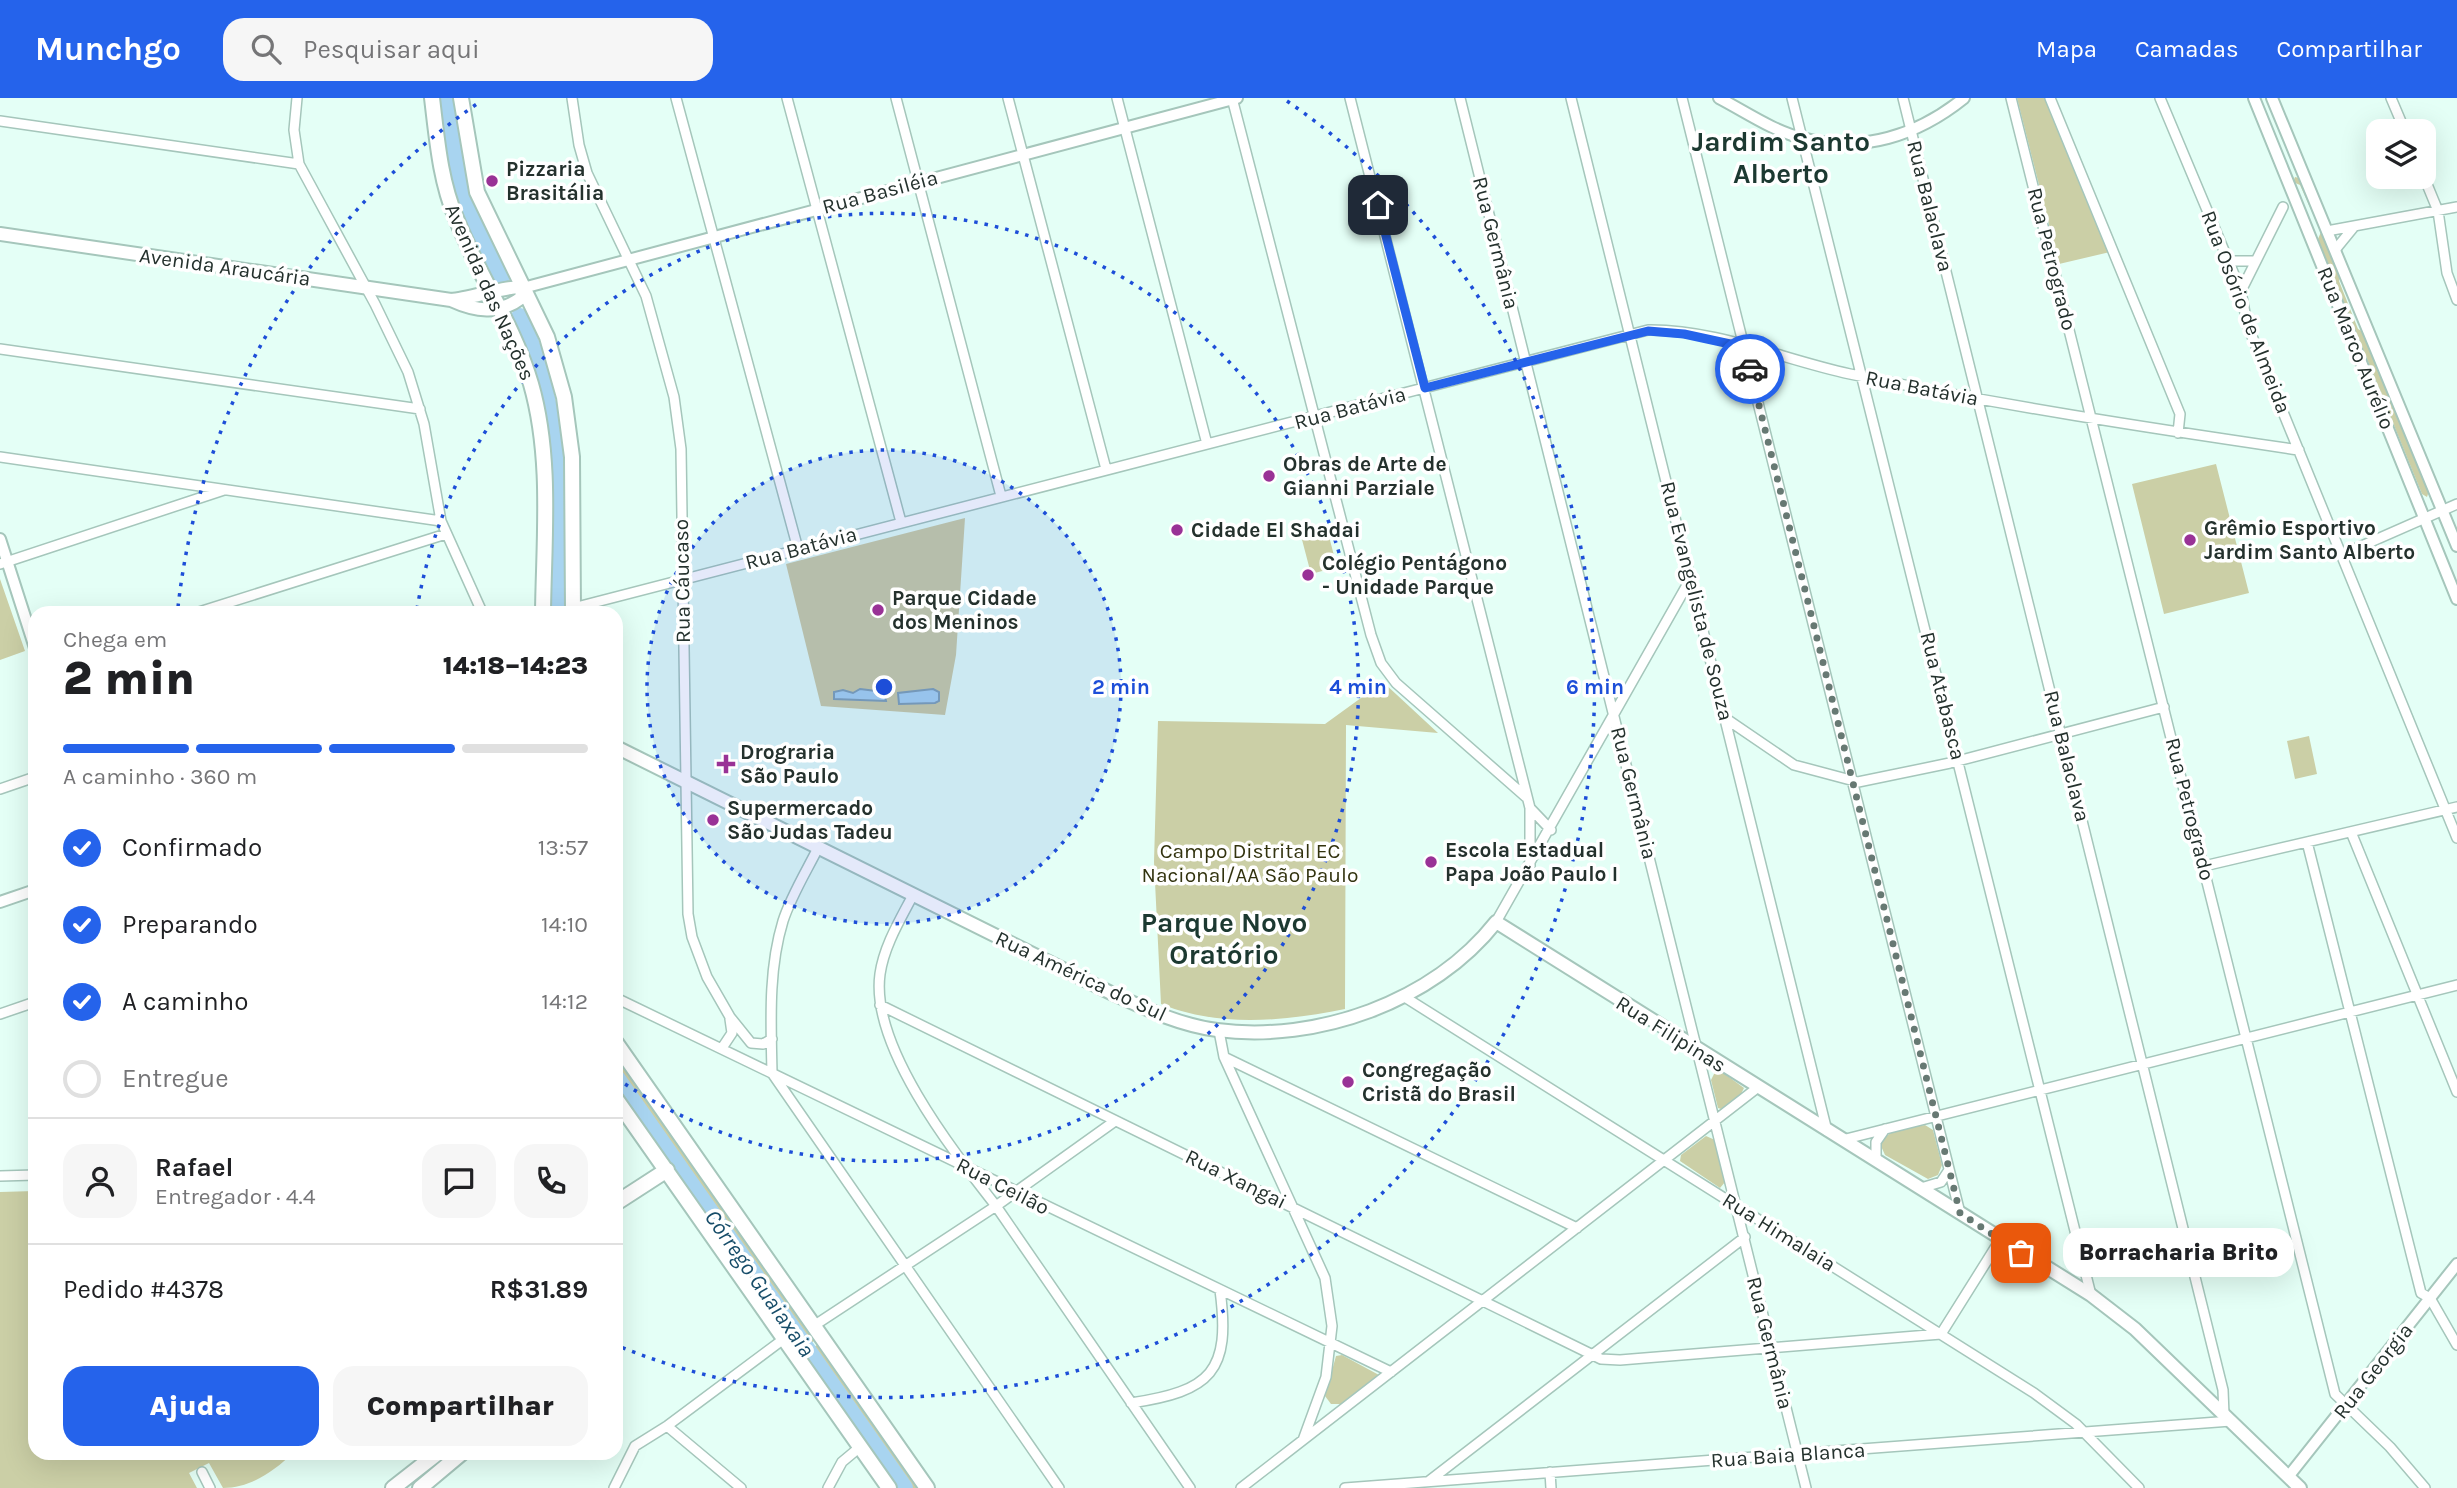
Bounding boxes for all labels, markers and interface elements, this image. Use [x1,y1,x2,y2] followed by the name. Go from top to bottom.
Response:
[223,18,713,81] search box
[35,30,181,68] text: Munchgo
[247,30,285,68] icon: search
[303,34,480,65] text: Pesquisar aqui
[2036,35,2097,63] text: Mapa
[2135,35,2239,63] text: Camadas
[2277,35,2422,63] text: Compartilhar
[2366,119,2436,189] map controls
[2366,119,2436,189] button: layers
[1692,125,1870,190] district label: Jardim Santo Alberto
[1902,138,1958,274] street label: Rua Balaclava
[506,157,604,205] place label: Pizzaria Brasitália
[820,165,940,219] street label: Rua Basiléia
[484,173,500,189] marker: Pizzaria Brasitália
[1468,174,1524,312] street label: Rua Germânia
[1348,175,1408,235] pin
[2023,185,2081,333] street label: Rua Petrogrado
[1359,186,1397,224] icon: home
[440,200,540,384] street label: Avenida das Nações
[2196,207,2296,417] street label: Rua Osório de Almeida
[138,243,312,291] street label: Avenida Araucária
[2312,263,2400,433] street label: Rua Marco Aurélio
[1715,334,1785,404] courier
[1731,350,1769,388] icon: car
[1863,365,1981,411] street label: Rua Batávia
[1292,382,1408,434] street label: Rua Batávia
[1283,452,1447,500] place label: Obras de Arte de Gianni Parziale
[1261,468,1277,484] marker: Obras de Arte de Gianni Parziale
[1656,479,1738,723] street label: Rua Evangelista de Souza
[2204,516,2415,564] place label: Grêmio Esportivo Jardim Santo Alberto
[1191,518,1361,542] place label: Cidade El Shadai
[669,519,695,643] street label: Rua Cáucaso
[743,522,859,574] street label: Rua Batávia
[1169,522,1185,538] marker: Cidade El Shadai
[2182,532,2198,548] marker: Grêmio Esportivo Jardim Santo Alberto
[1322,551,1507,600] place label: Colégio Pentágono - Unidade Parque
[1300,567,1316,583] marker: Colégio Pentágono - Unidade Parque
[892,586,1037,634] place label: Parque Cidade dos Meninos
[870,602,886,618] marker: Parque Cidade dos Meninos
[63,626,167,653] text: Chega em
[1915,629,1971,763] street label: Rua Atabasca
[443,650,588,681] text: 14:18–14:23
[63,652,195,706] text: 2 min
[872,675,896,699] centre of rings
[1092,675,1150,699] text: 2 min
[1329,675,1387,699] text: 4 min
[1566,675,1624,699] text: 6 min
[2039,688,2095,824] street label: Rua Balaclava
[1606,724,1662,862] street label: Rua Germânia
[2161,735,2219,883] street label: Rua Petrogrado
[740,740,839,788] place label: Drograria São Paulo
[718,756,734,772] marker: Drograria São Paulo
[63,763,257,790] text: A caminho · 360 m
[727,796,893,844] place label: Supermercado São Judas Tadeu
[705,812,721,828] marker: Supermercado São Judas Tadeu
[63,829,101,867] icon: check
[122,832,262,863] text: Confirmado
[538,834,588,861] text: 13:57
[1445,838,1618,886] place label: Escola Estadual Papa João Paulo I
[1142,839,1358,887] park label: Campo Distrital EC Nacional/AA São Paulo
[1423,854,1439,870] marker: Escola Estadual Papa João Paulo I
[63,906,101,944] icon: check
[1141,906,1307,971] district label: Parque Novo Oratório
[122,909,258,940] text: Preparando
[541,911,588,938] text: 14:10
[992,926,1170,1026] street label: Rua América do Sul
[63,983,101,1021] icon: check
[122,986,249,1017] text: A caminho
[541,988,588,1015] text: 14:12
[1611,991,1731,1077] street label: Rua Filipinas
[1362,1058,1516,1106] place label: Congregação Cristã do Brasil
[122,1063,229,1094] text: Entregue
[1340,1074,1356,1090] marker: Congregação Cristã do Brasil
[63,1144,137,1218] button: person
[422,1144,496,1218] button: chat
[514,1144,588,1218] button: phone
[1182,1144,1290,1214] street label: Rua Xangai
[155,1152,233,1183] text: Rafael
[953,1152,1053,1220] street label: Rua Ceilão
[155,1183,316,1210] text: Entregador · 4.4
[1718,1188,1840,1276] street label: Rua Himalaia
[699,1204,820,1362] water label: Córrego Guaiaxaia
[1991,1223,2051,1283] pin
[2063,1228,2294,1278] callout: Borracharia Brito
[2002,1234,2040,1272] icon: bag
[2079,1239,2278,1266] text: Borracharia Brito
[63,1274,224,1305] text: Pedido #4378
[490,1274,588,1305] text: R$31.89
[1742,1274,1798,1412] street label: Rua Germânia
[2328,1318,2418,1424] street label: Rua Georgia
[63,1366,319,1446] button: Ajuda
[333,1366,588,1446] button: Compartilhar
[1710,1438,1866,1472] street label: Rua Baia Blanca

